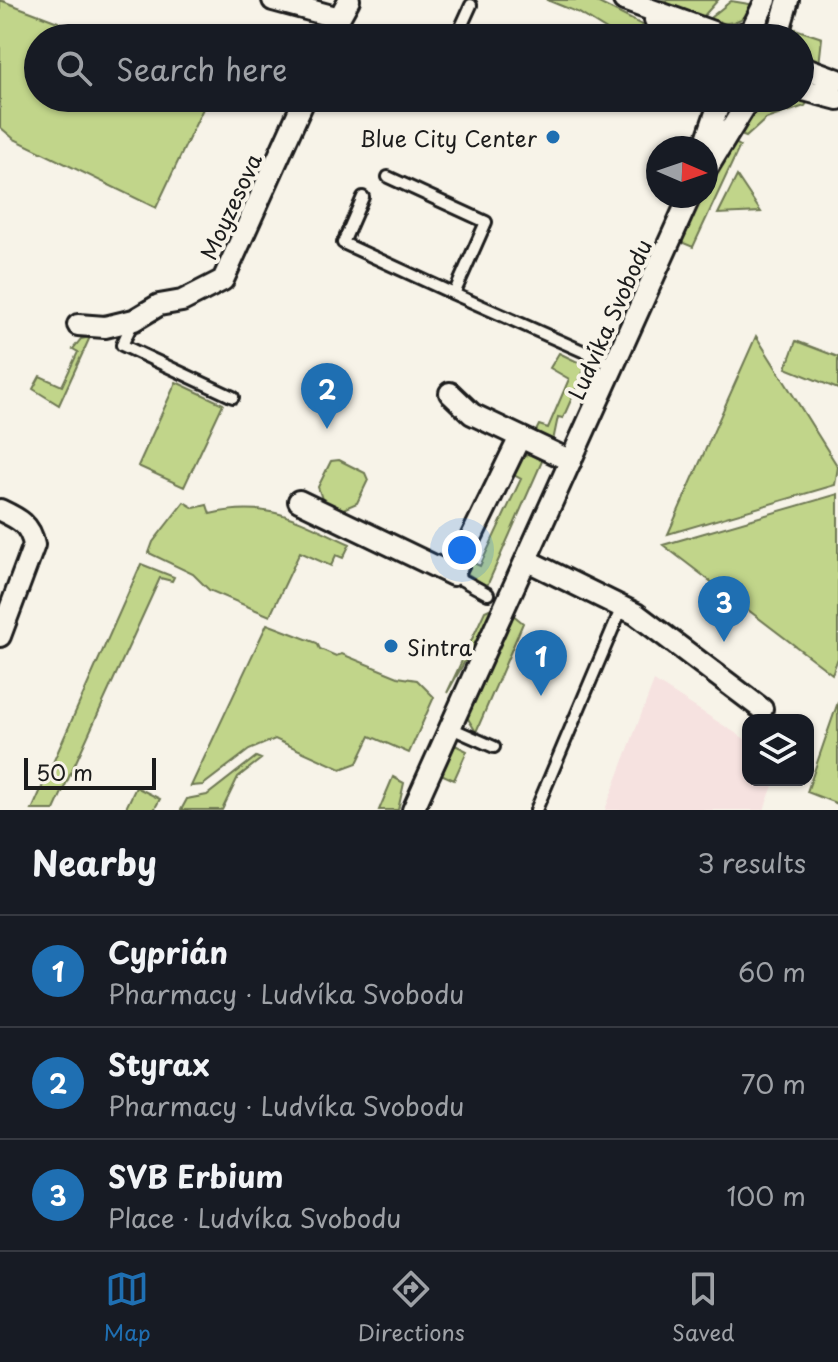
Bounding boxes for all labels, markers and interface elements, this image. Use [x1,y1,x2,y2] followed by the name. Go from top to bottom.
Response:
[24,24,814,112] search box
[52,46,96,90] icon: search
[116,46,288,91] text: Search here
[360,121,538,154] place label: Blue City Center
[544,128,562,146] marker: Blue City Center
[646,136,718,208] north arrow
[191,147,269,265] street label: Moyzesova
[559,234,659,404] street label: Ludvíka Svobodu
[301,363,353,429] pin: 2
[442,530,482,570] your location
[698,576,750,642] pin: 3
[407,630,473,663] place label: Sintra
[515,630,567,696] pin: 1
[382,637,400,655] marker: Sintra
[742,714,814,786] map controls
[742,714,814,786] button: layers
[24,754,156,790] scale bar
[36,755,93,788] text: 50 m
[32,836,157,888] text: Nearby
[698,843,806,882] text: 3 results
[108,929,228,974] text: Cyprián
[52,952,64,991] text: 1
[738,952,806,991] text: 60 m
[108,974,464,1013] text: Pharmacy · Ludvíka Svobodu
[108,1041,210,1086] text: Styrax
[49,1064,67,1103] text: 2
[741,1064,806,1103] text: 70 m
[108,1086,464,1125] text: Pharmacy · Ludvíka Svobodu
[108,1153,284,1198] text: SVB Erbium
[49,1176,67,1215] text: 3
[726,1176,806,1215] text: 100 m
[108,1198,401,1237] text: Place · Ludvíka Svobodu
[104,1267,151,1348] tab: Map
[358,1267,465,1348] tab: Directions
[672,1267,734,1348] tab: Saved

